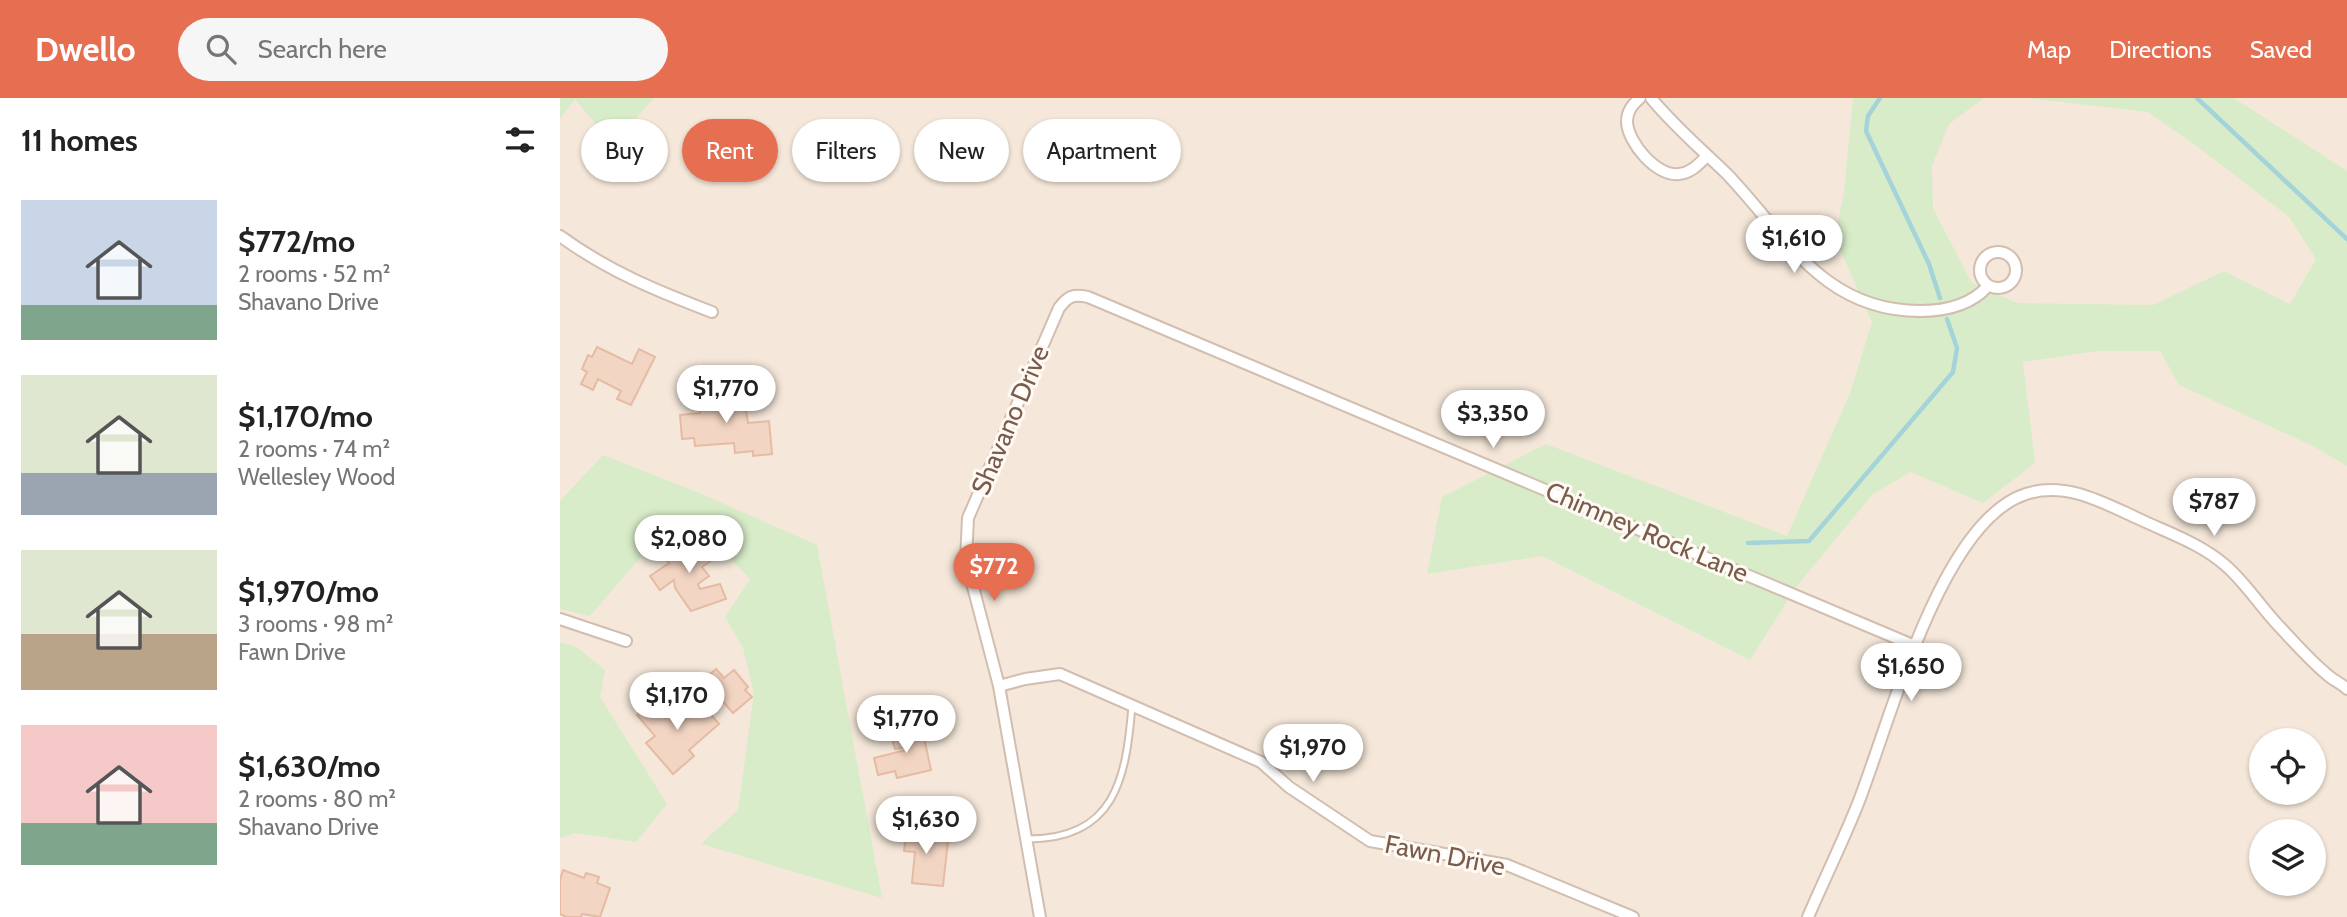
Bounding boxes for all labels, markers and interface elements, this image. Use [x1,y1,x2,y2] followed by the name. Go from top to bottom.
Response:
[178,18,668,81] search box
[35,29,136,69] text: Dwello
[202,30,240,68] icon: search
[258,33,387,65] text: Search here
[2027,35,2071,64] text: Map
[2109,35,2212,64] text: Directions
[2250,35,2312,64] text: Saved
[581,119,668,182] chip: Buy
[682,119,778,182] chip: Rent
[792,119,900,182] chip: Filters
[914,119,1009,182] chip: New
[1023,119,1181,182] chip: Apartment
[501,121,539,159] icon: filters
[21,122,138,159] text: 11 homes
[1737,216,1851,275] pin: $1,610
[238,223,355,260] text: $772/mo
[1762,224,1826,252] text: $1,610
[77,228,161,312] icon: home
[238,260,391,288] text: 2 rooms · 52 m²
[238,288,379,316] text: Shavano Drive
[964,340,1056,500] street label: Shavano Drive
[669,366,783,425] pin: $1,770
[693,374,759,402] text: $1,770
[1436,390,1550,450] pin: $3,350
[238,398,373,435] text: $1,170/mo
[1457,399,1529,427] text: $3,350
[77,403,161,487] icon: home
[238,435,390,463] text: 2 rooms · 74 m²
[238,463,395,491] text: Wellesley Wood
[1541,475,1753,589] street label: Chimney Rock Lane
[2173,478,2255,538] pin: $787
[2189,487,2239,515] text: $787
[632,516,746,575] pin: $2,080
[650,524,728,552] text: $2,080
[953,544,1035,603] pin: $772
[970,552,1018,580] text: $772
[238,573,379,610] text: $1,970/mo
[77,578,161,662] icon: home
[238,610,393,638] text: 3 rooms · 98 m²
[238,638,346,666] text: Fawn Drive
[1854,644,1968,703] pin: $1,650
[1877,652,1945,680] text: $1,650
[620,672,734,732] pin: $1,170
[646,681,709,709] text: $1,170
[849,696,963,755] pin: $1,770
[873,704,939,732] text: $1,770
[1256,724,1370,784] pin: $1,970
[2249,728,2326,896] map controls
[2249,728,2326,805] button: locate
[1279,733,1347,761] text: $1,970
[238,748,380,785] text: $1,630/mo
[77,753,161,837] icon: home
[238,785,396,813] text: 2 rooms · 80 m²
[869,796,983,856] pin: $1,630
[892,805,960,833] text: $1,630
[238,813,379,841] text: Shavano Drive
[2249,819,2326,896] button: layers
[1382,828,1508,882] street label: Fawn Drive

